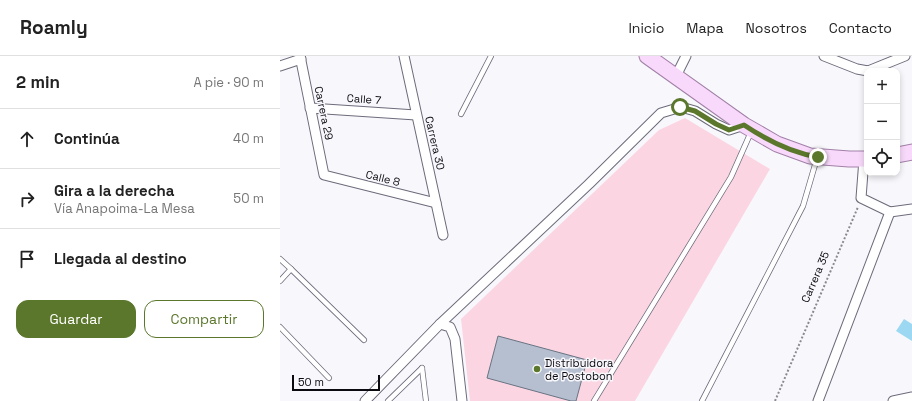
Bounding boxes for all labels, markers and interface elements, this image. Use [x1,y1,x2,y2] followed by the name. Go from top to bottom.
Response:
[20,15,88,40] text: Roamly
[628,19,664,37] text: Inicio
[686,19,724,37] text: Mapa
[746,19,807,37] text: Nosotros
[829,19,892,37] text: Contacto
[864,68,900,176] map controls
[864,68,900,104] button: +
[16,71,60,93] text: 2 min
[193,74,264,91] text: A pie · 90 m
[311,85,337,141] street label: Carrera 29
[346,91,382,107] street label: Calle 7
[671,98,689,116] route start
[864,104,900,140] button: −
[422,115,448,171] street label: Carrera 30
[16,128,38,150] icon: ahead
[54,129,120,148] text: Continúa
[233,130,264,147] text: 40 m
[864,140,900,176] button: locate
[809,148,827,166] route end
[364,167,402,189] street label: Calle 8
[54,181,174,200] text: Gira a la derecha
[16,188,38,210] icon: right
[233,190,264,207] text: 50 m
[54,200,195,217] text: Vía Anapoima-La Mesa
[16,248,38,270] icon: arrive
[54,249,187,268] text: Llegada al destino
[798,249,832,305] street label: Carrera 35
[16,300,136,338] button: Guardar
[144,300,264,338] button: Compartir
[545,356,614,383] place label: Distribuidora de Postobon
[532,364,542,374] marker: Distribuidora de Postobon
[292,373,380,392] scale bar
[298,375,324,389] text: 50 m

